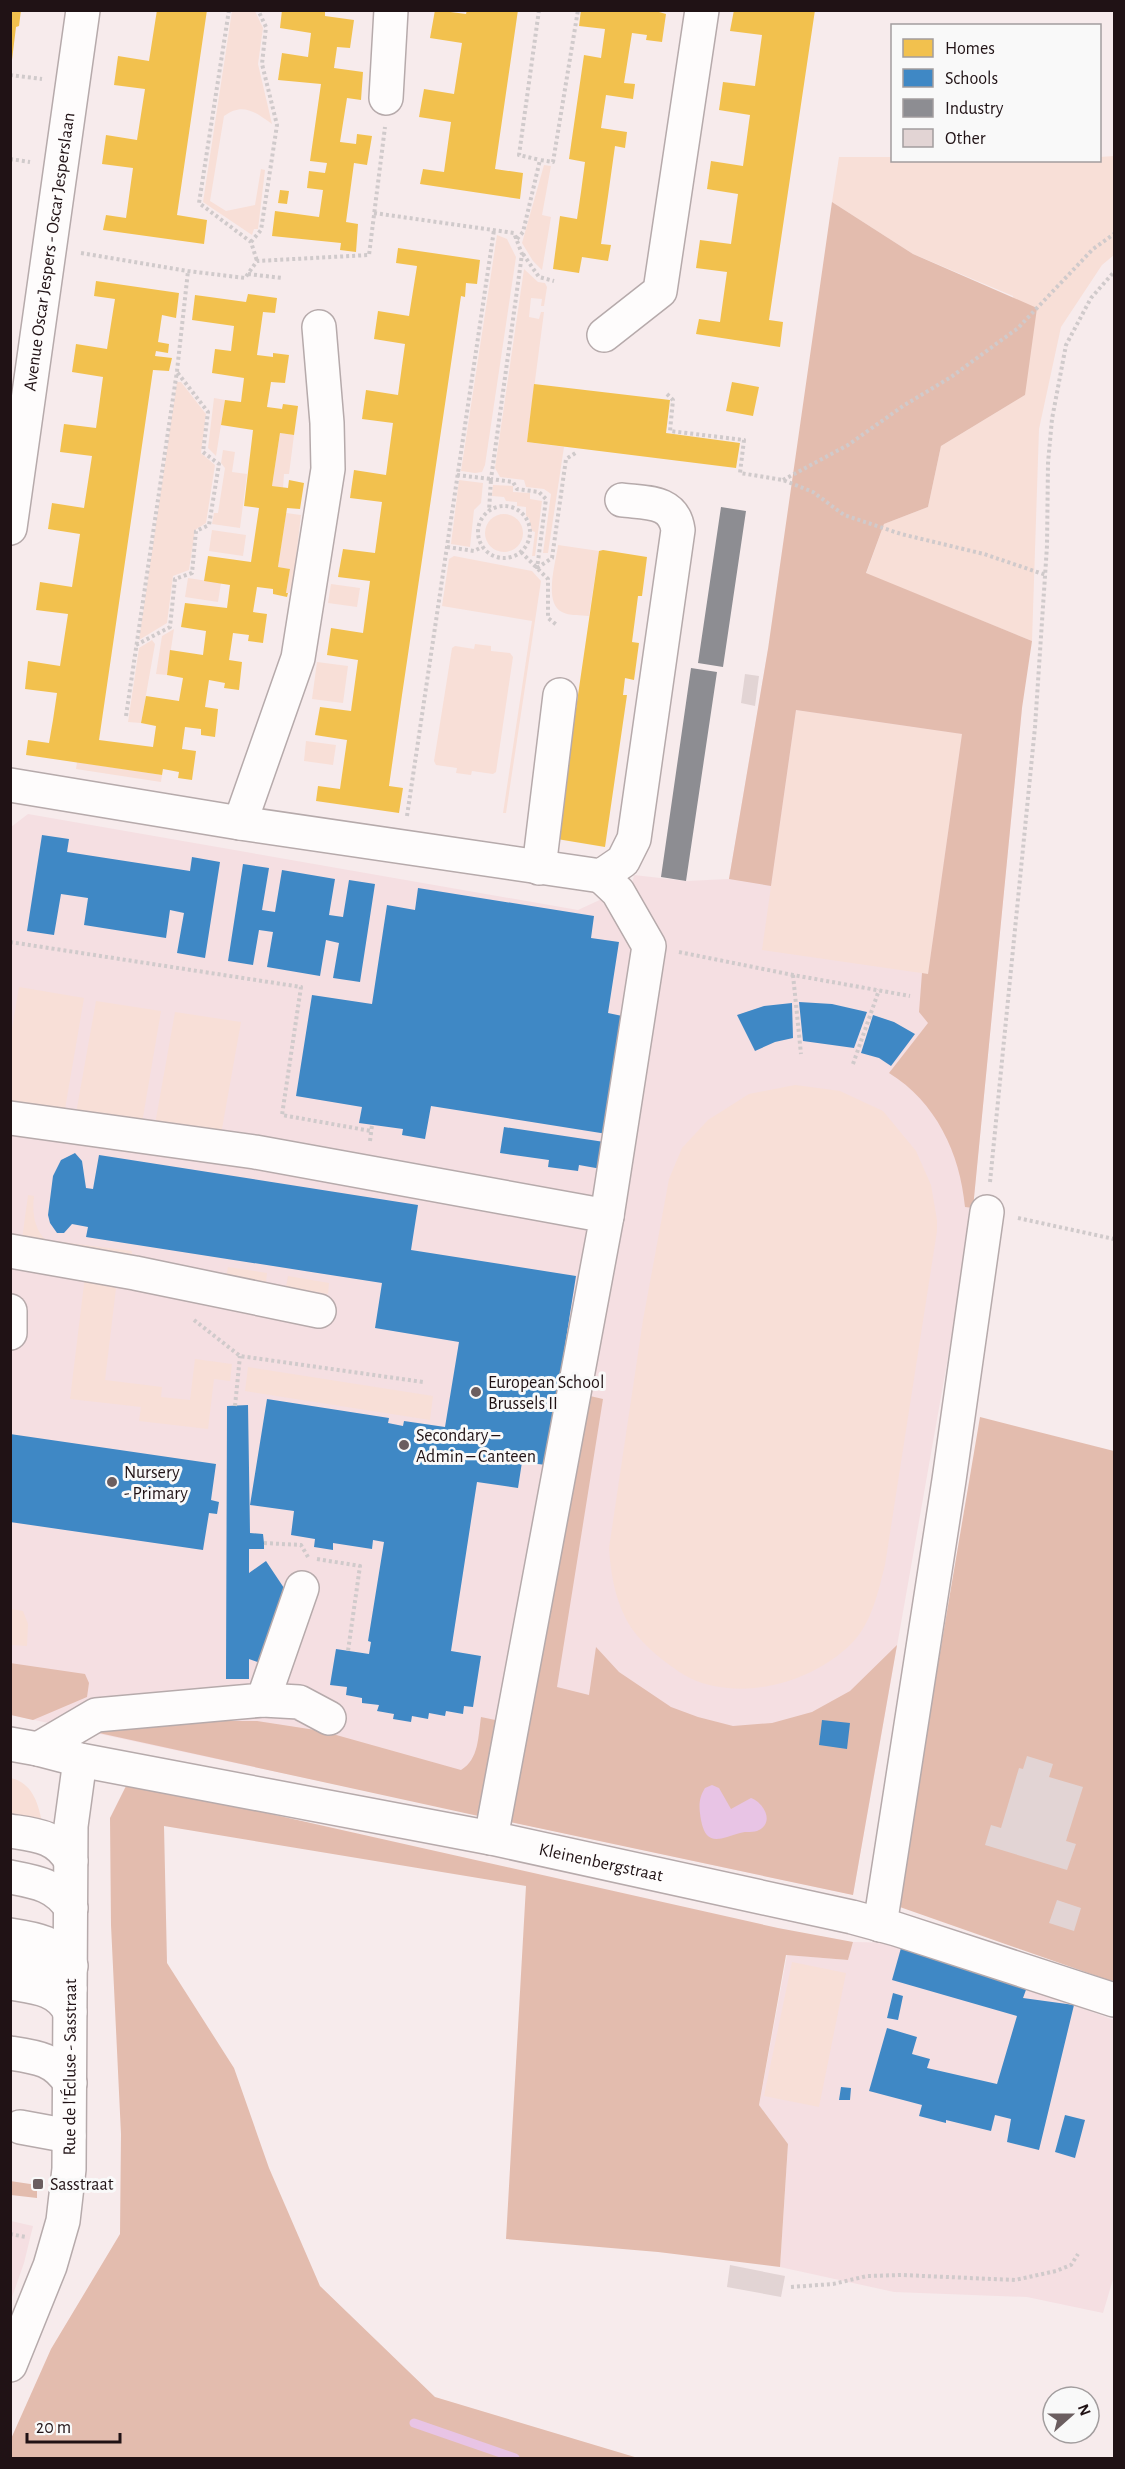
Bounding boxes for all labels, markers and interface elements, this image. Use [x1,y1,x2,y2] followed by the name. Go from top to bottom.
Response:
[891,24,1101,162] legend
[945,40,995,58] text: Homes
[945,70,998,88] text: Schools
[945,100,1004,118] text: Industry
[21,111,78,392] street label: Avenue Oscar Jespers - Oscar Jesperslaan
[945,130,986,148] text: Other
[488,1374,604,1413] place label: European School Brussels II
[469,1385,483,1399] marker: European School Brussels II
[416,1427,536,1466] place label: Secondary – Admin – Canteen
[397,1438,411,1452] marker: Secondary – Admin – Canteen
[124,1464,188,1503] place label: Nursery - Primary
[105,1475,119,1489] marker: Nursery - Primary
[537,1841,665,1885] street label: Kleinenbergstraat
[58,1978,80,2156] street label: Rue de l'Écluse - Sasstraat
[50,2176,114,2194] place label: Sasstraat
[31,2177,45,2191] marker: Sasstraat
[1041,2385,1101,2445] north arrow
[1075,2402,1094,2418] text: N
[27,2406,120,2444] scale bar
[36,2419,71,2437] text: 20 m

